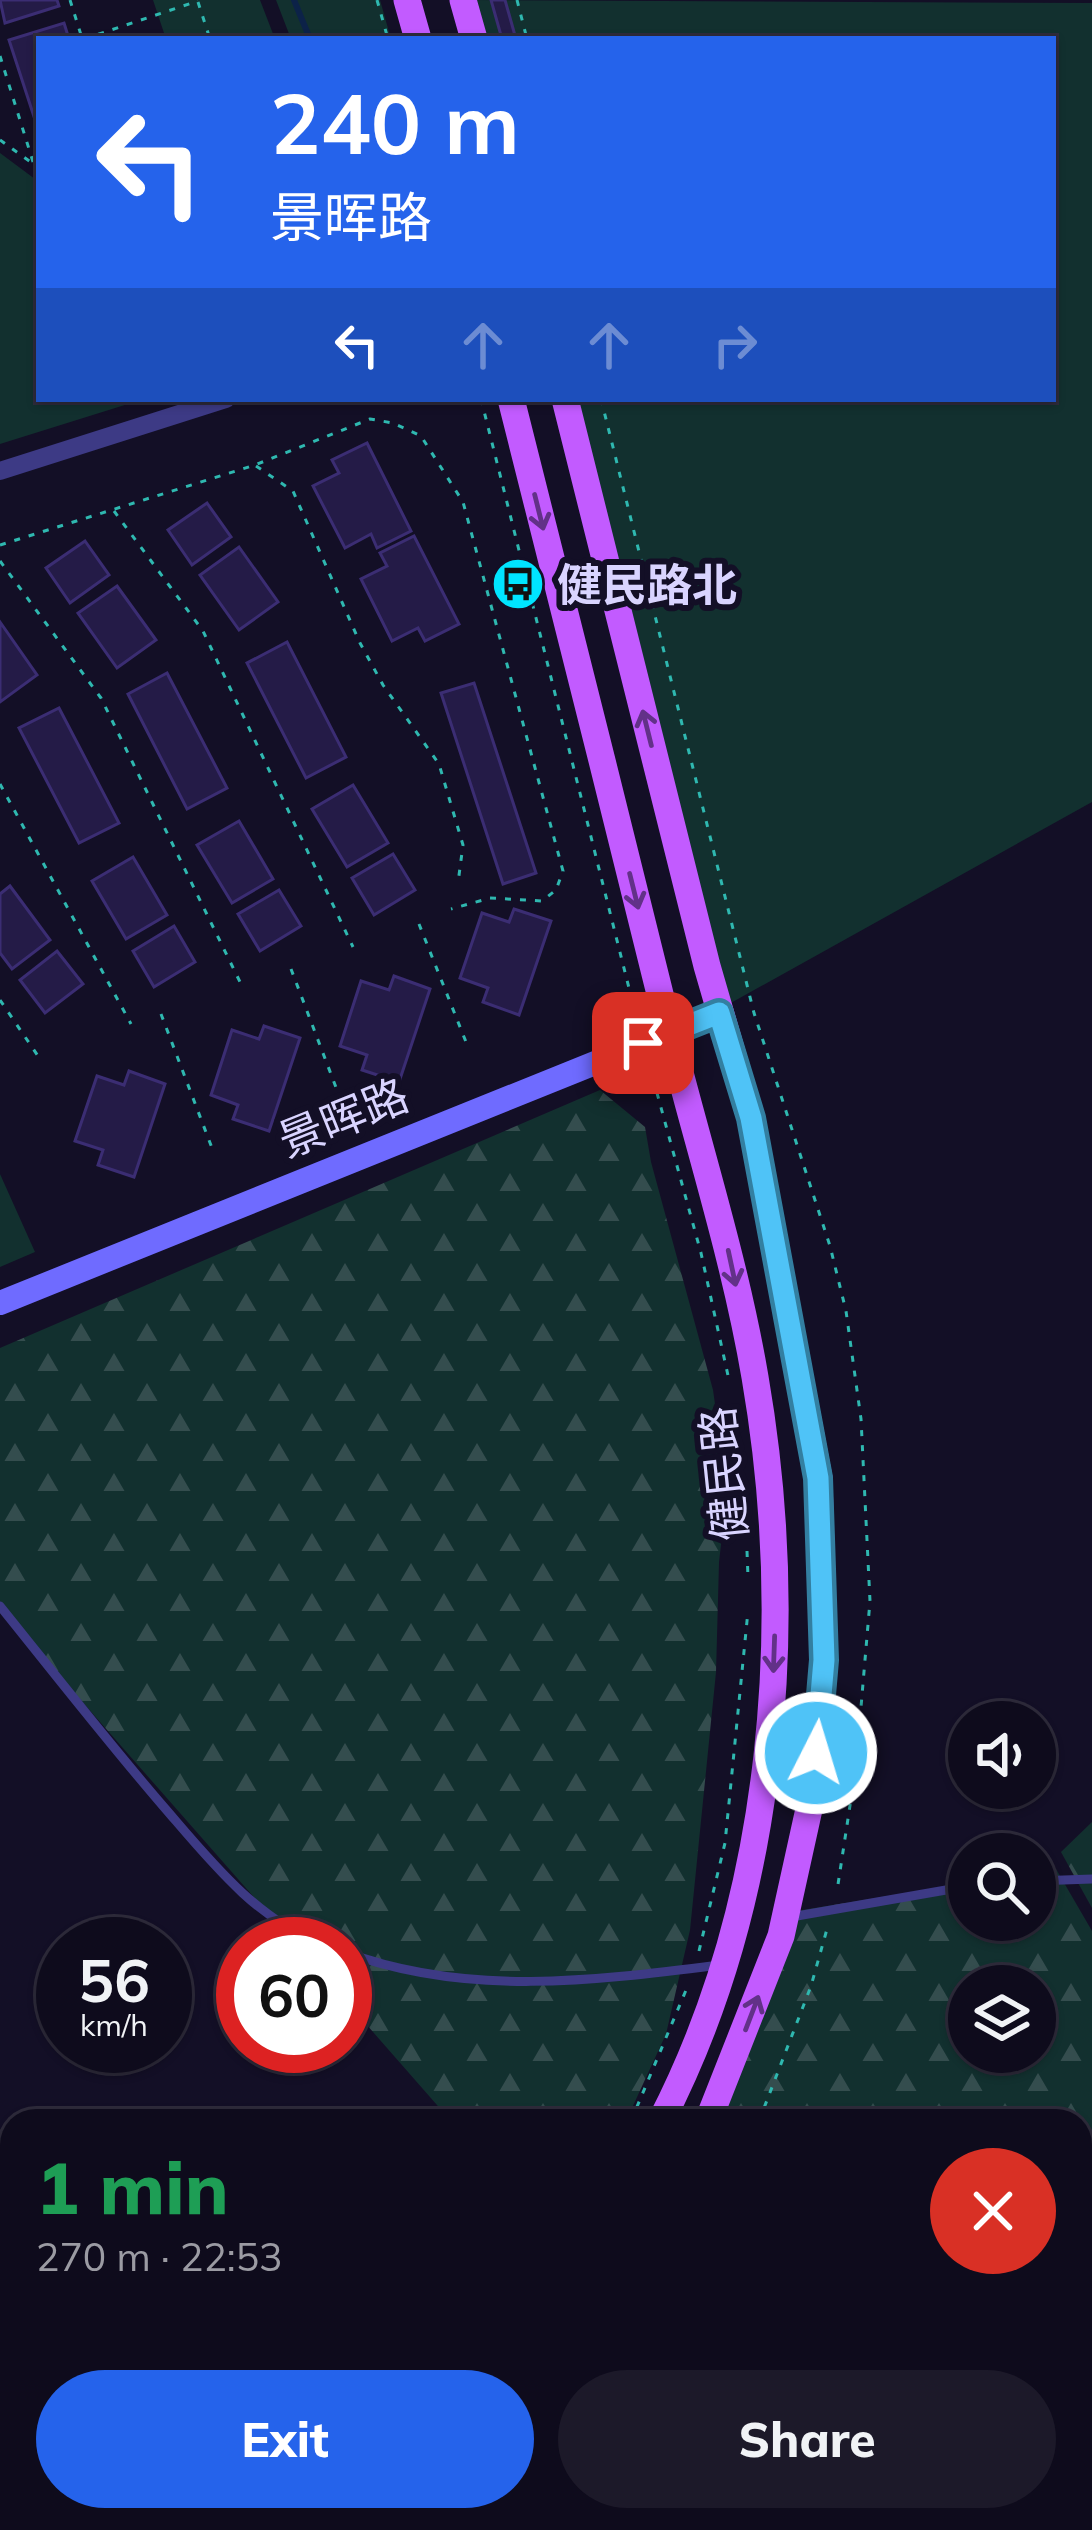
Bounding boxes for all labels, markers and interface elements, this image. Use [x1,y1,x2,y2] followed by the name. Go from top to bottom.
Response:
[270,70,520,175] text: 240 m
[72,84,228,240] icon: left
[270,183,432,251] text: 景晖路
[324,312,390,378] icon: left
[450,312,516,378] icon: ahead
[576,312,642,378] icon: ahead
[702,312,768,378] icon: right
[529,493,551,531] one-way arrow
[490,556,546,612] bus stop icon: 健民路北
[557,556,737,612] place label: 健民路北
[634,710,656,748] one-way arrow
[624,871,646,909] one-way arrow
[592,992,694,1094] pin
[610,1010,676,1076] icon: arrive
[270,1066,416,1168] street label: 景晖路
[722,1249,745,1287] one-way arrow
[688,1404,758,1544] street label: 健民路
[762,1634,785,1673] one-way arrow
[753,1690,879,1816] position arrow
[948,1701,1056,2073] map controls
[948,1701,1056,1809] button: sound
[948,1833,1056,1941] button: search
[216,1917,372,2073] speed limit sign: 60
[78,1942,150,2017] text: 56
[948,1965,1056,2073] button: layers
[742,1995,764,2032] one-way arrow
[80,2006,148,2044] text: km/h
[36,2142,229,2232] text: 1 min
[930,2148,1056,2274] button: close
[36,2232,282,2281] text: 270 m · 22:53
[36,2370,534,2508] button: Exit
[558,2370,1056,2508] button: Share

